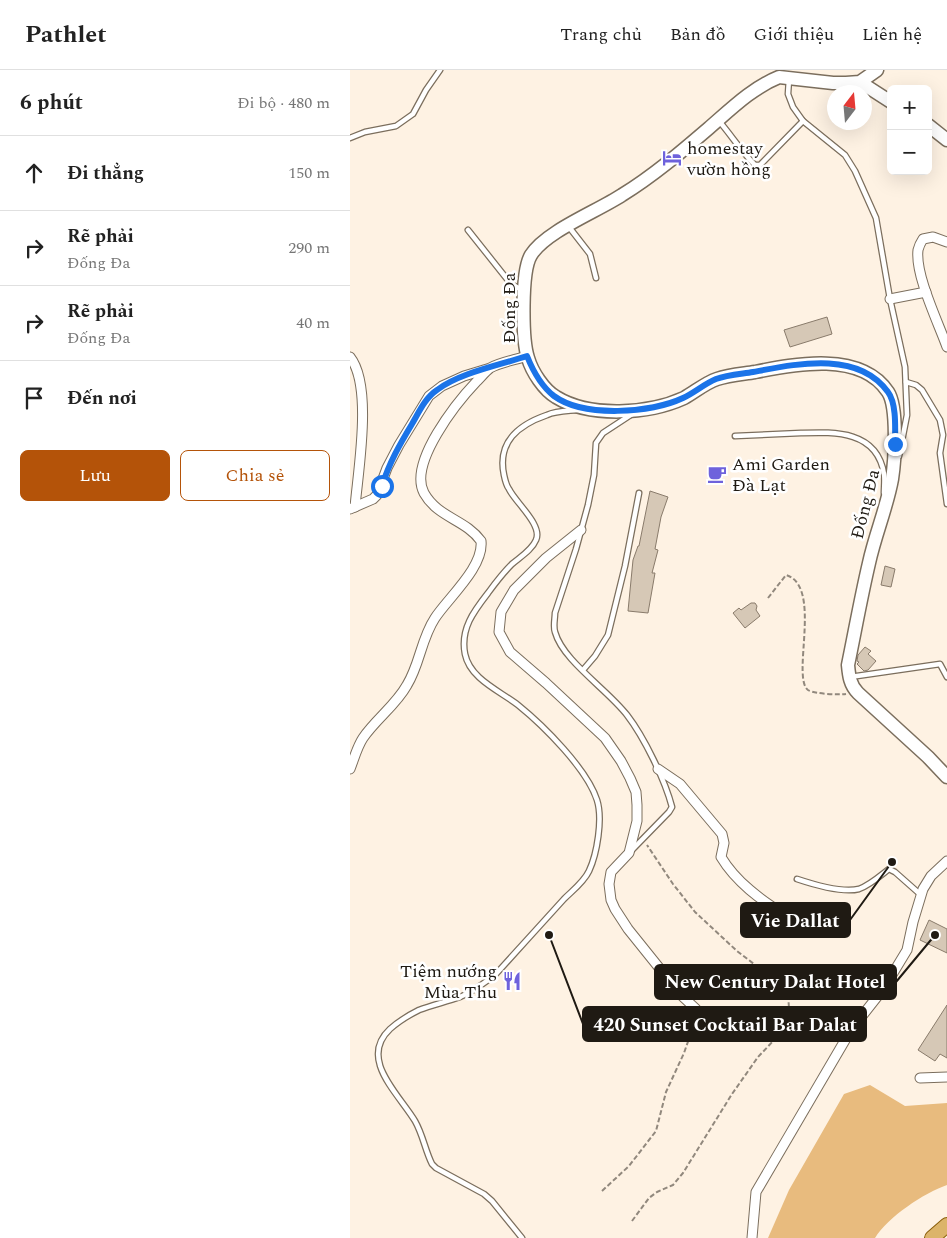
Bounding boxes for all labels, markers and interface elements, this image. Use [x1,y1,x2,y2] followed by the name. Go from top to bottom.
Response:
[25,17,107,53] text: Pathlet
[560,21,642,48] text: Trang chủ
[670,21,726,48] text: Bản đồ
[754,21,834,48] text: Giới thiệu
[862,21,922,48] text: Liên hệ
[827,85,872,130] north arrow
[887,85,932,175] map controls
[887,85,932,130] button: +
[20,87,83,119] text: 6 phút
[237,91,330,115] text: Đi bộ · 480 m
[887,130,932,175] button: −
[686,135,771,183] place label: homestay vườn hồng
[661,147,683,169] hotel icon: homestay vườn hồng
[20,159,48,187] icon: ahead
[67,159,144,188] text: Đi thẳng
[288,161,330,185] text: 150 m
[67,222,134,251] text: Rẽ phải
[20,234,48,262] icon: right
[288,236,330,260] text: 290 m
[67,251,130,275] text: Đống Đa
[496,272,523,344] street label: Đống Đa
[67,297,134,326] text: Rẽ phải
[20,309,48,337] icon: right
[296,311,330,335] text: 40 m
[67,326,130,350] text: Đống Đa
[20,384,48,412] icon: arrive
[67,384,137,413] text: Đến nơi
[884,433,907,456] route end
[20,450,170,501] button: Lưu
[180,450,330,501] button: Chia sẻ
[732,451,830,499] place label: Ami Garden Đà Lạt
[706,463,728,485] cafe icon: Ami Garden Đà Lạt
[844,466,887,542] street label: Đống Đa
[371,475,394,498] route start
[741,903,850,937] callout: Vie Dallat
[750,907,840,936] text: Vie Dallat
[400,958,497,1006] place label: Tiệm nướng Mùa Thu
[655,965,896,999] callout: New Century Dalat Hotel
[665,968,886,997] text: New Century Dalat Hotel
[501,970,523,992] restaurant icon: Tiệm nướng Mùa Thu
[583,1007,866,1041] callout: 420 Sunset Cocktail Bar Dalat
[593,1011,857,1040] text: 420 Sunset Cocktail Bar Dalat

